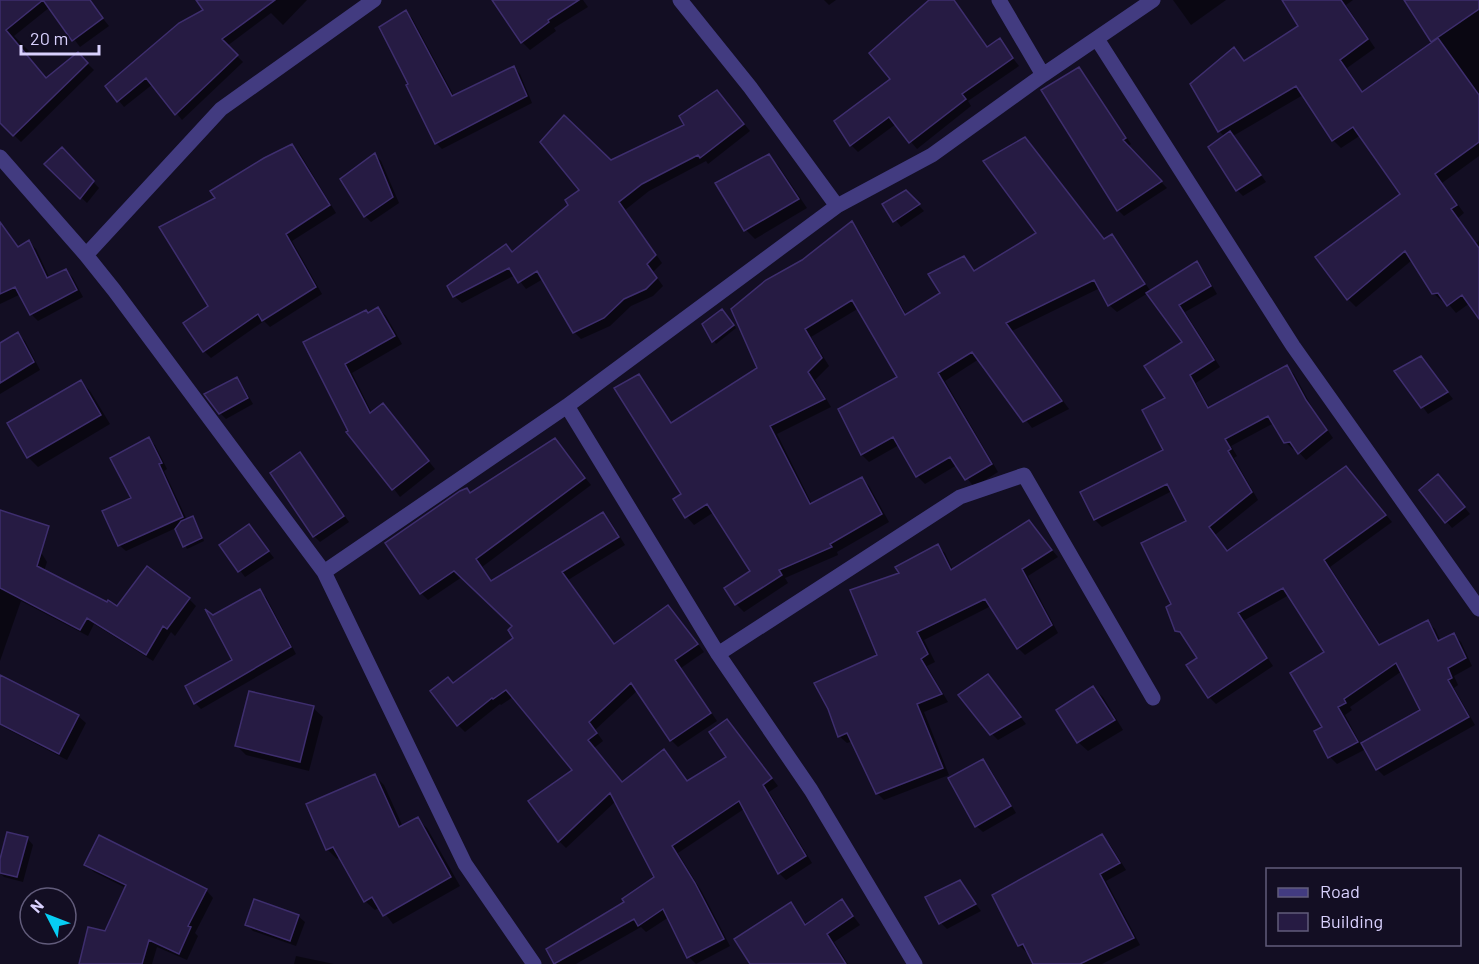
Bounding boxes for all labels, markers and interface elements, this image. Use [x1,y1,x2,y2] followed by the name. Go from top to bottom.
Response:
[21,18,99,56] scale bar
[30,27,68,49] text: 20 m
[1266,868,1461,946] legend
[1320,880,1360,902] text: Road
[18,886,78,946] north arrow
[26,895,47,916] text: N
[1320,910,1383,932] text: Building

